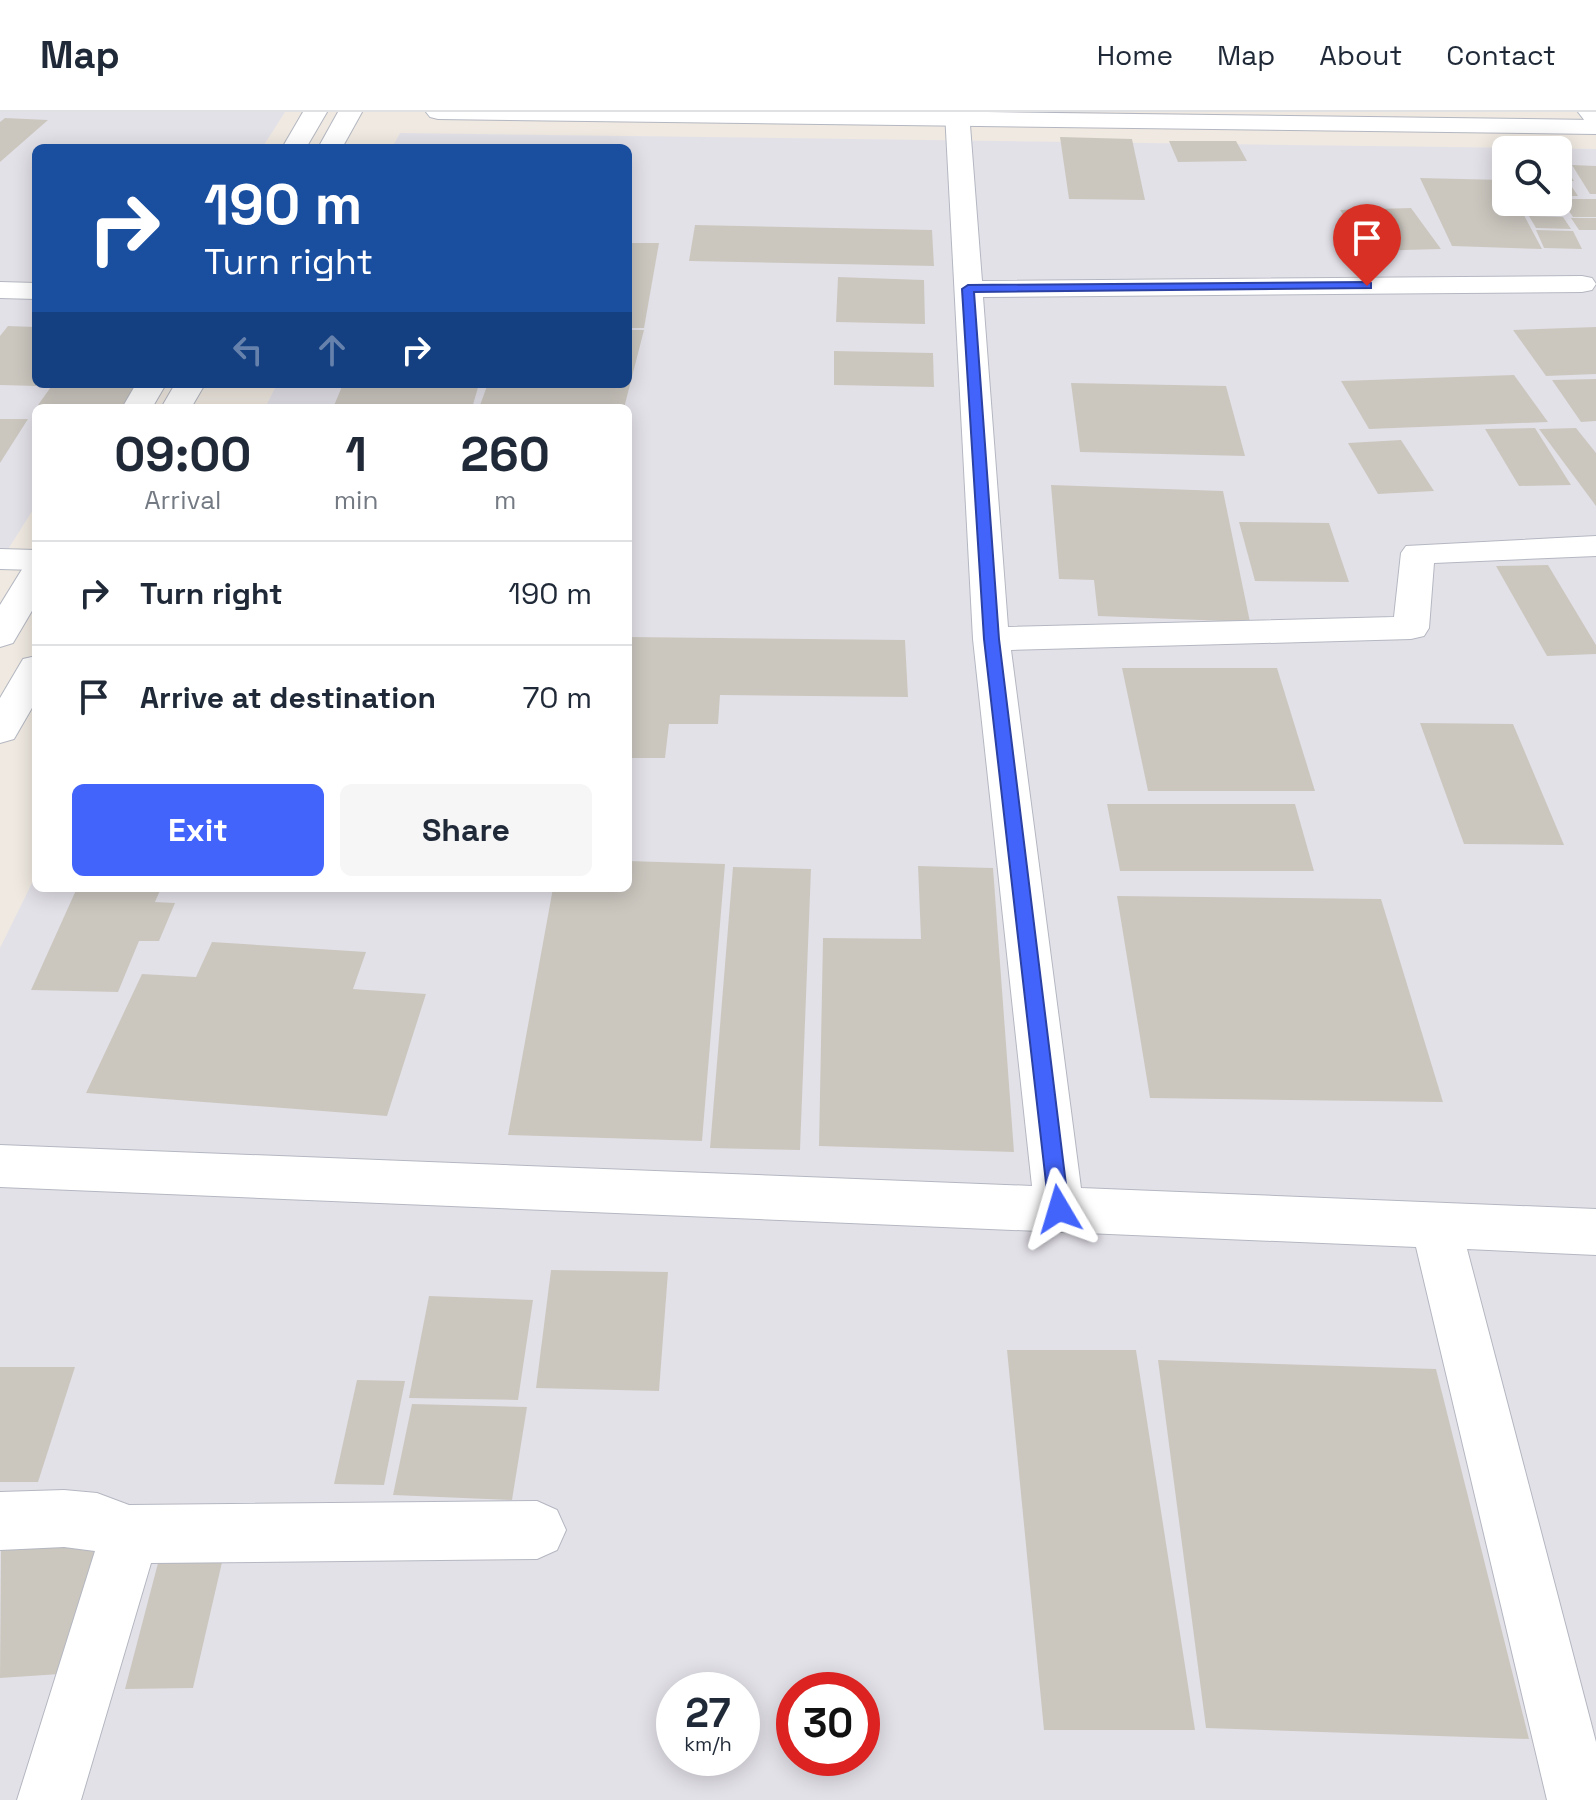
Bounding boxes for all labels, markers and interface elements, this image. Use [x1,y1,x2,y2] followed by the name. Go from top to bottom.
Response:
[40,31,120,79] text: Map
[1097,37,1173,73] text: Home
[1217,37,1275,73] text: Map
[1319,37,1402,73] text: About
[1446,37,1556,73] text: Contact
[1492,136,1572,216] map controls
[1492,136,1572,216] button: search
[204,169,362,240] text: 190 m
[72,176,176,280] icon: right
[1333,204,1401,286] pin
[1345,216,1389,260] icon: arrive
[204,239,373,285] text: Turn right
[226,328,270,372] icon: left
[310,328,354,372] icon: ahead
[394,328,438,372] icon: right
[114,424,251,485] text: 09:00
[345,424,367,485] text: 1
[461,424,550,485] text: 260
[144,483,221,517] text: Arrival
[334,483,378,517] text: min
[494,483,516,517] text: m
[72,571,116,615] icon: right
[140,574,283,613] text: Turn right
[508,574,592,613] text: 190 m
[72,675,116,719] icon: arrive
[140,678,436,717] text: Arrive at destination
[523,678,592,717] text: 70 m
[72,784,324,876] button: Exit
[340,784,592,876] button: Share
[1017,1167,1101,1251] position arrow
[776,1672,880,1776] speed limit sign: 30
[685,1688,731,1739] text: 27
[684,1731,732,1757] text: km/h

